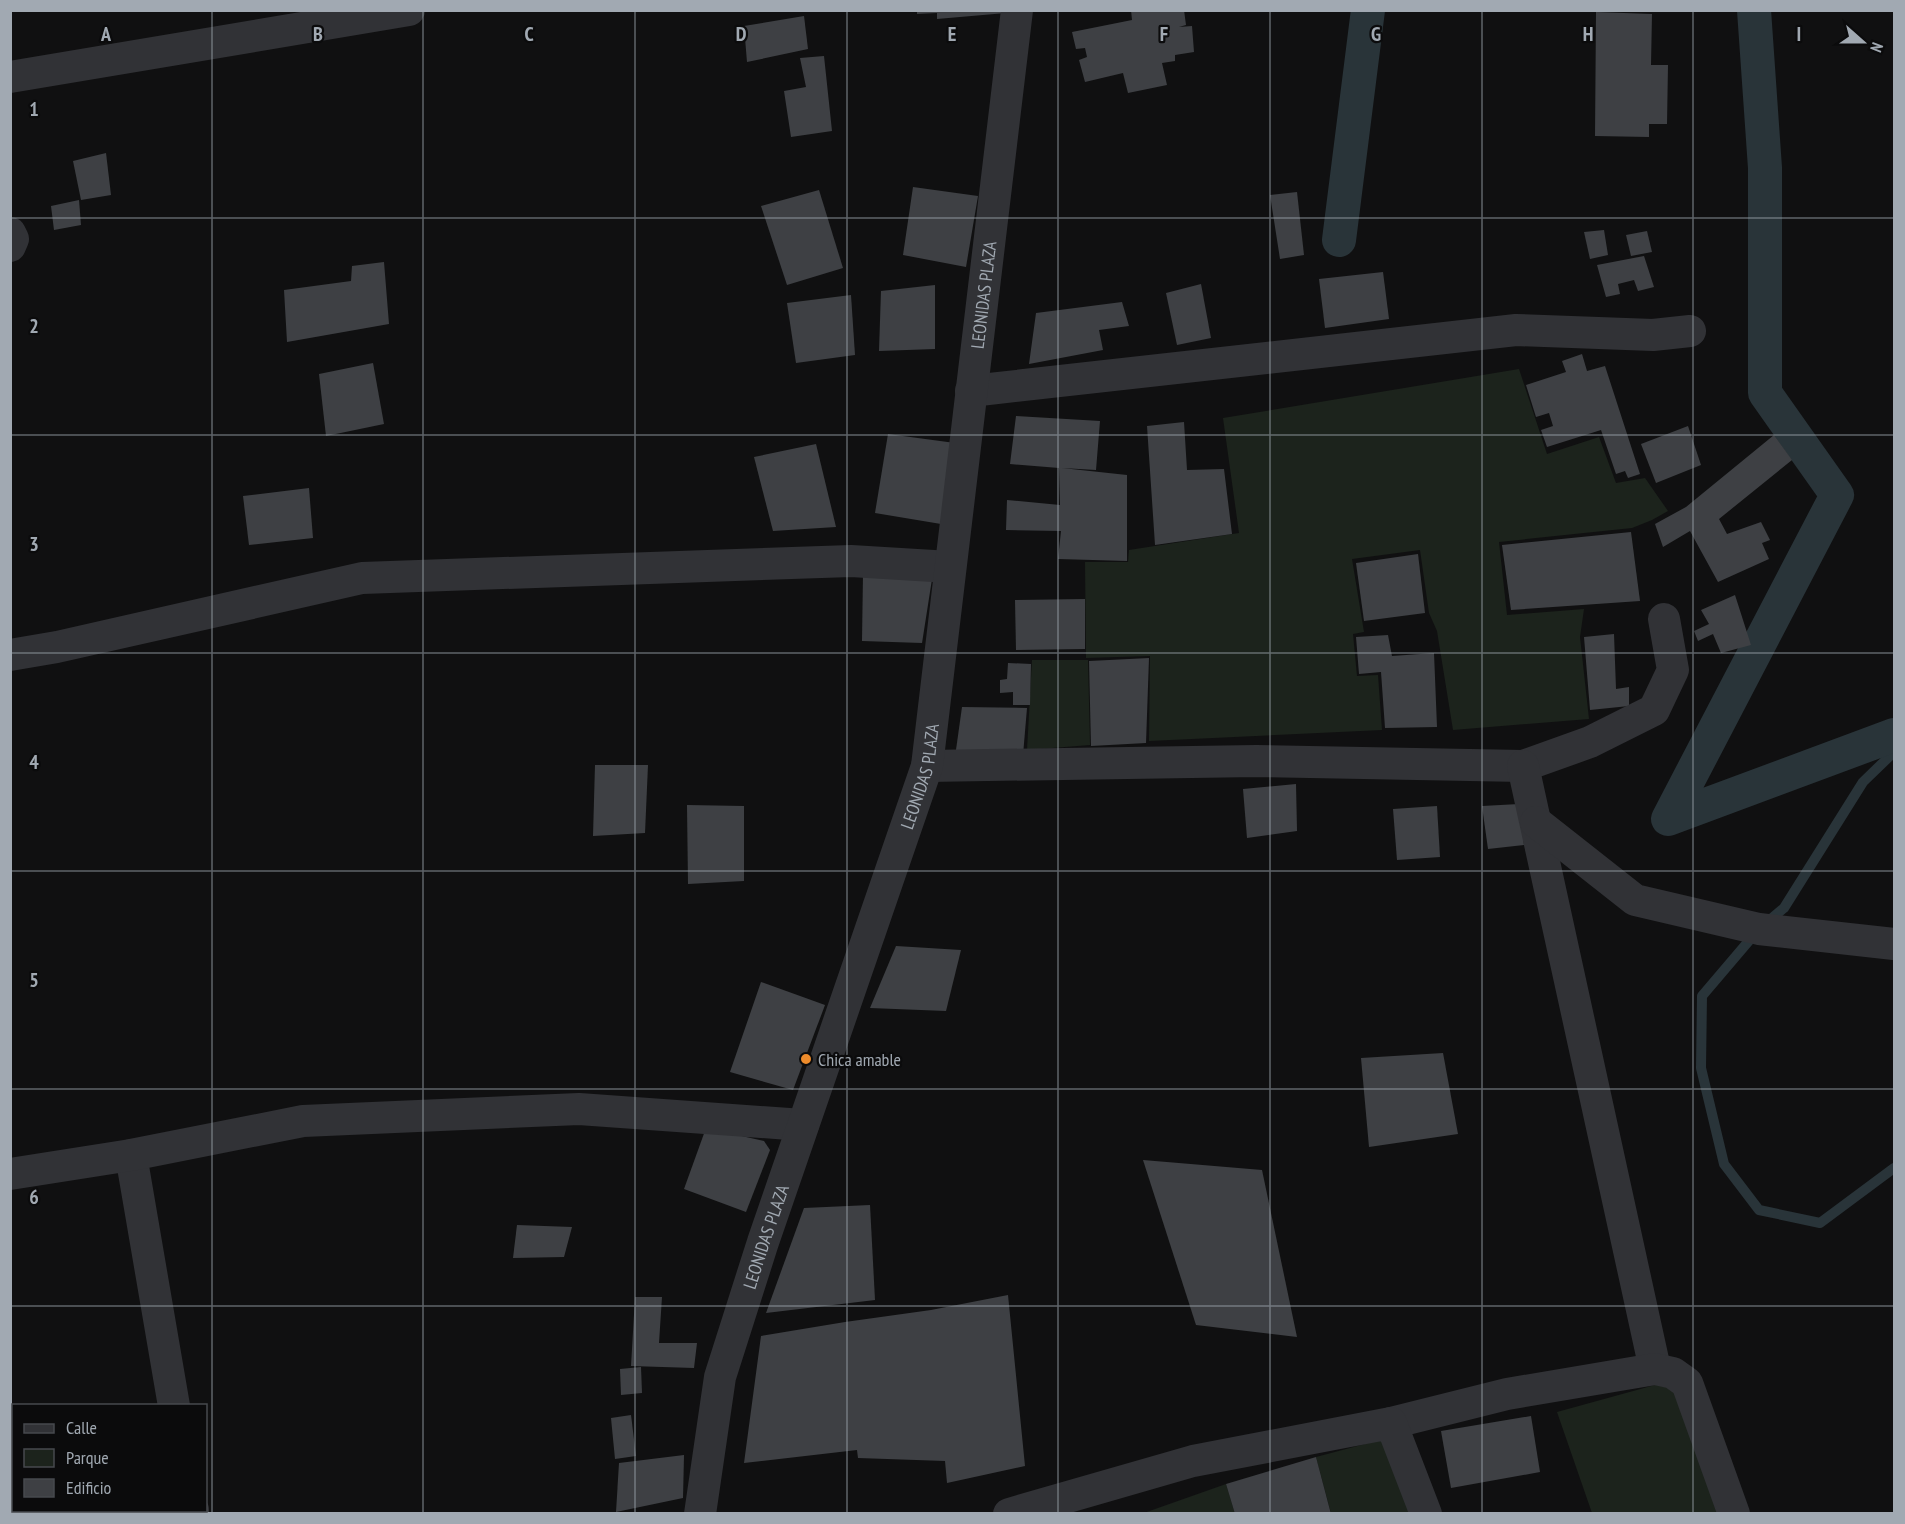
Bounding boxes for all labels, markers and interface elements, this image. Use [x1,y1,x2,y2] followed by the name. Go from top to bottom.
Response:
[1833,12,1893,72] north arrow
[100,21,112,47] text: A
[313,21,323,47] text: B
[524,21,534,47] text: C
[736,21,747,47] text: D
[948,21,956,47] text: E
[1160,21,1168,47] text: F
[1371,21,1381,47] text: G
[1583,21,1593,47] text: H
[1797,21,1801,47] text: I
[1866,40,1888,55] text: N
[29,96,39,122] text: 1
[965,239,1001,350] street label: LEONIDAS PLAZA
[29,313,39,339] text: 2
[29,531,39,557] text: 3
[895,722,944,832] street label: LEONIDAS PLAZA
[29,749,39,775] text: 4
[29,967,39,993] text: 5
[818,1048,901,1071] place label: Chica amable
[799,1052,813,1066] marker: Chica amable
[737,1181,794,1291] street label: LEONIDAS PLAZA
[29,1184,39,1210] text: 6
[12,1404,207,1512] legend
[66,1416,97,1439] text: Calle
[66,1446,109,1469] text: Parque
[66,1476,112,1499] text: Edificio

